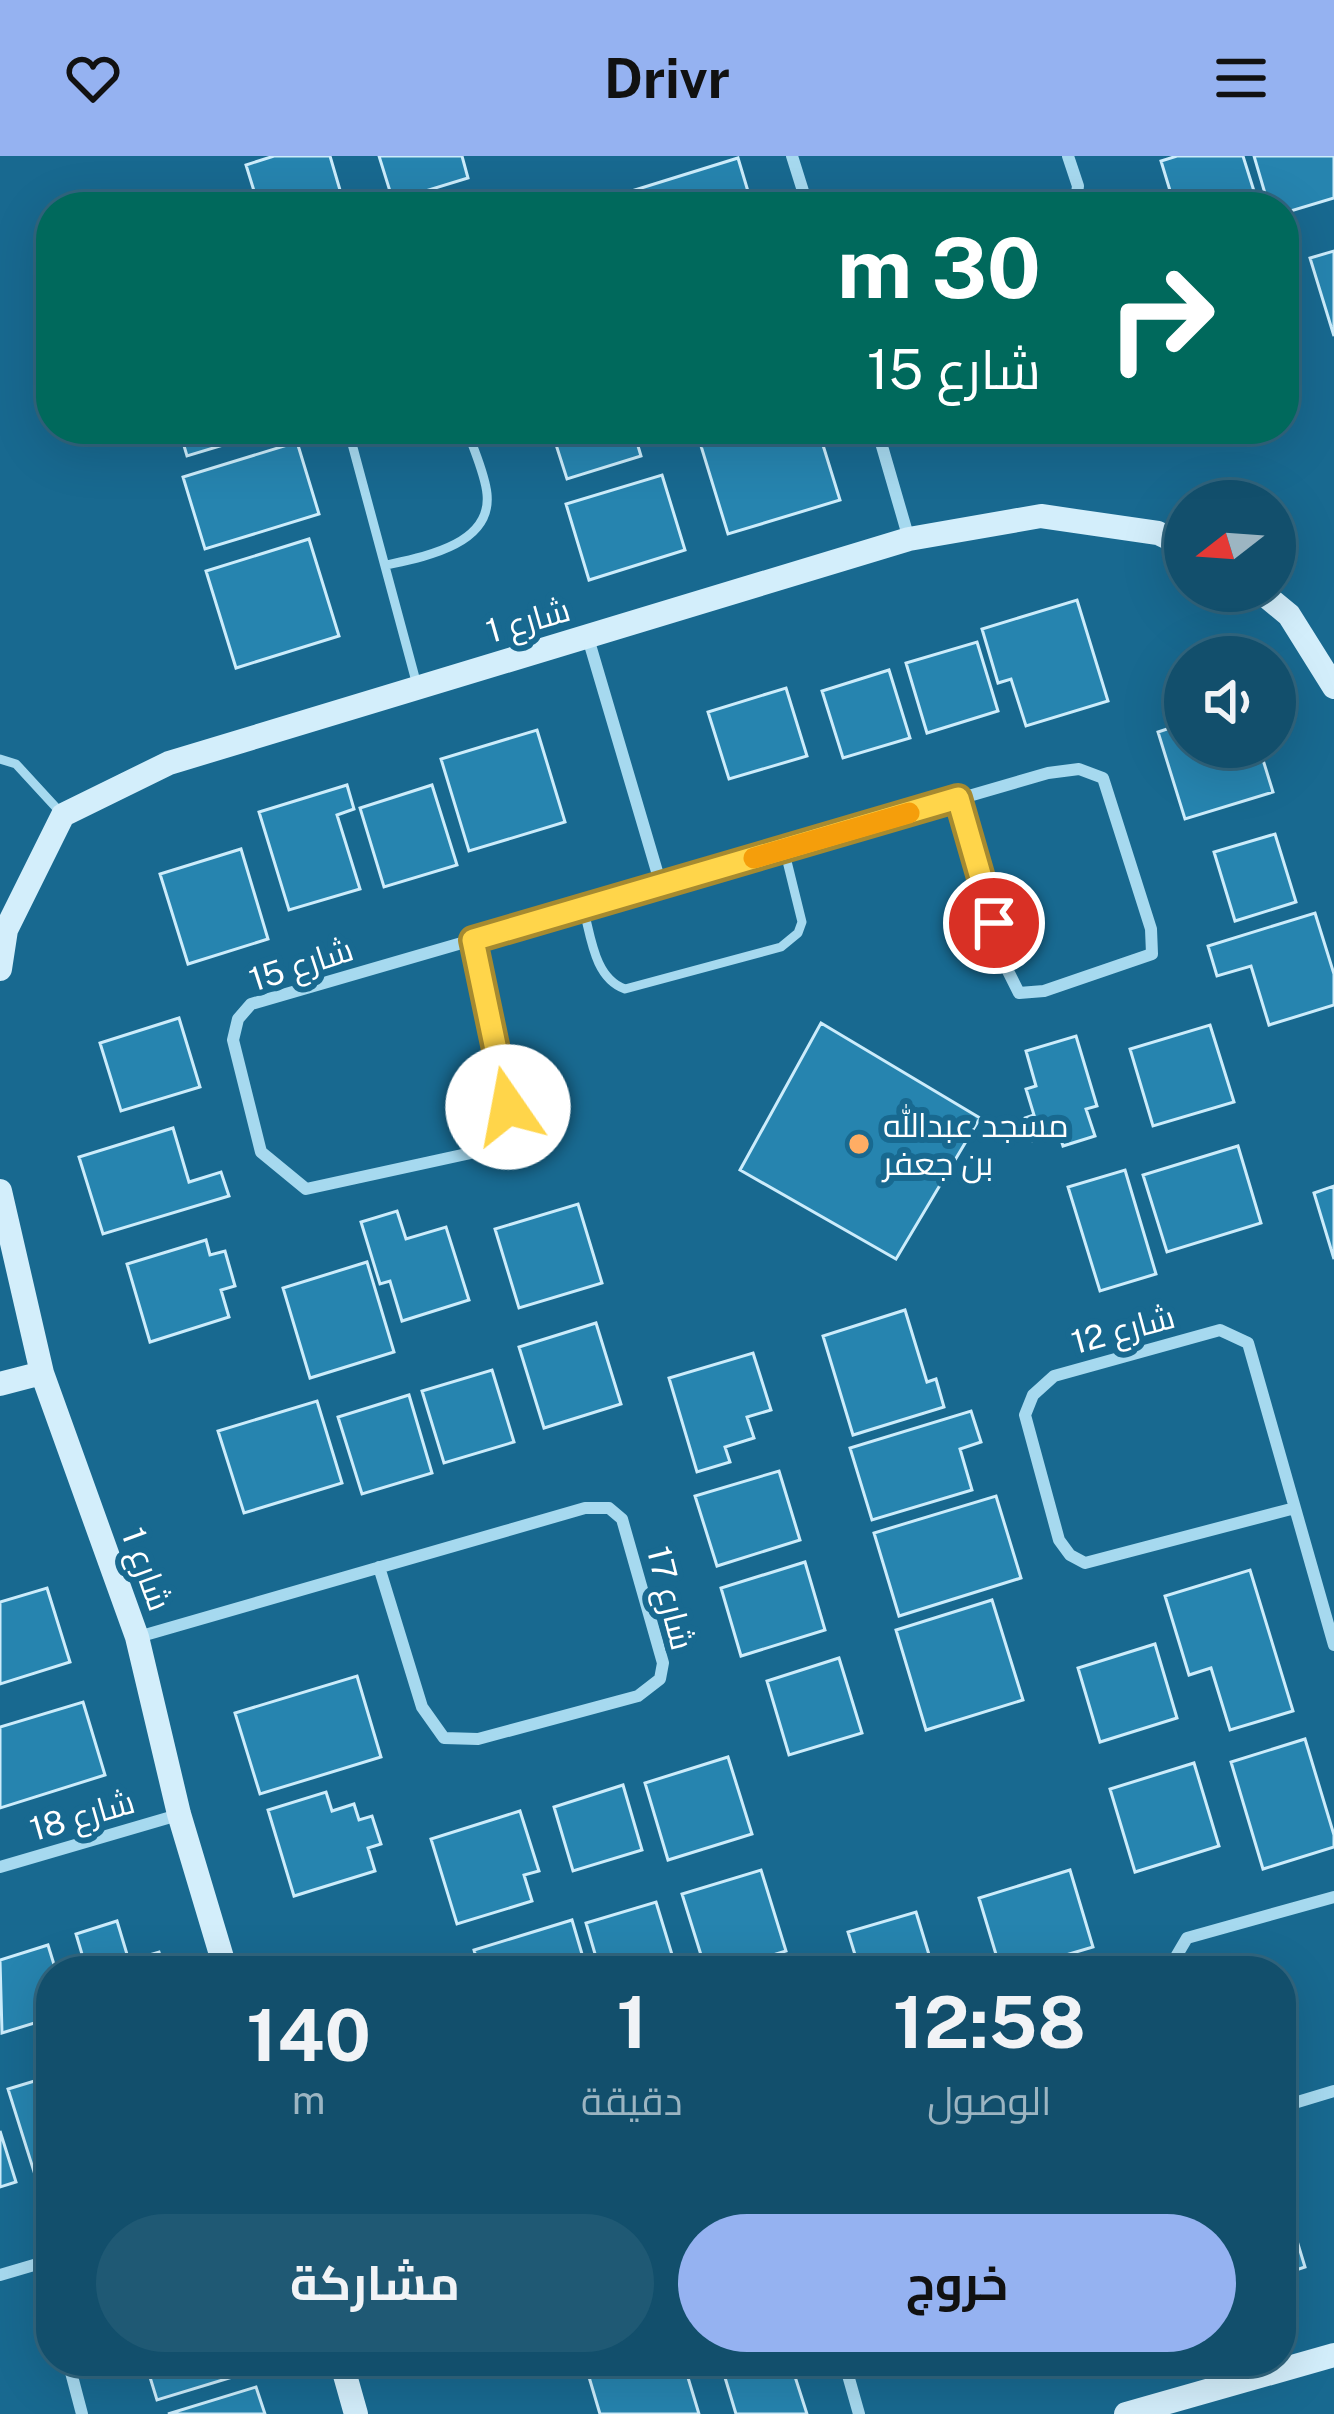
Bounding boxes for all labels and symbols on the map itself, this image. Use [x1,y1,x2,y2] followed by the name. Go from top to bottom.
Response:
[1164,480,1296,612] north arrow
[482,590,575,654] street label: شارع 1
[943,872,1045,974] pin
[244,929,359,1002] street label: شارع 15
[445,1044,571,1170] position arrow
[881,1104,1069,1184] place label: مسجد عبدالله بن جعفر
[846,1131,872,1157] marker: مسجد عبدالله بن جعفر
[1067,1297,1180,1365] street label: شارع 12
[111,1522,179,1617] street label: شارع 1
[636,1542,702,1655] street label: شارع 17
[25,1782,140,1852] street label: شارع 18

